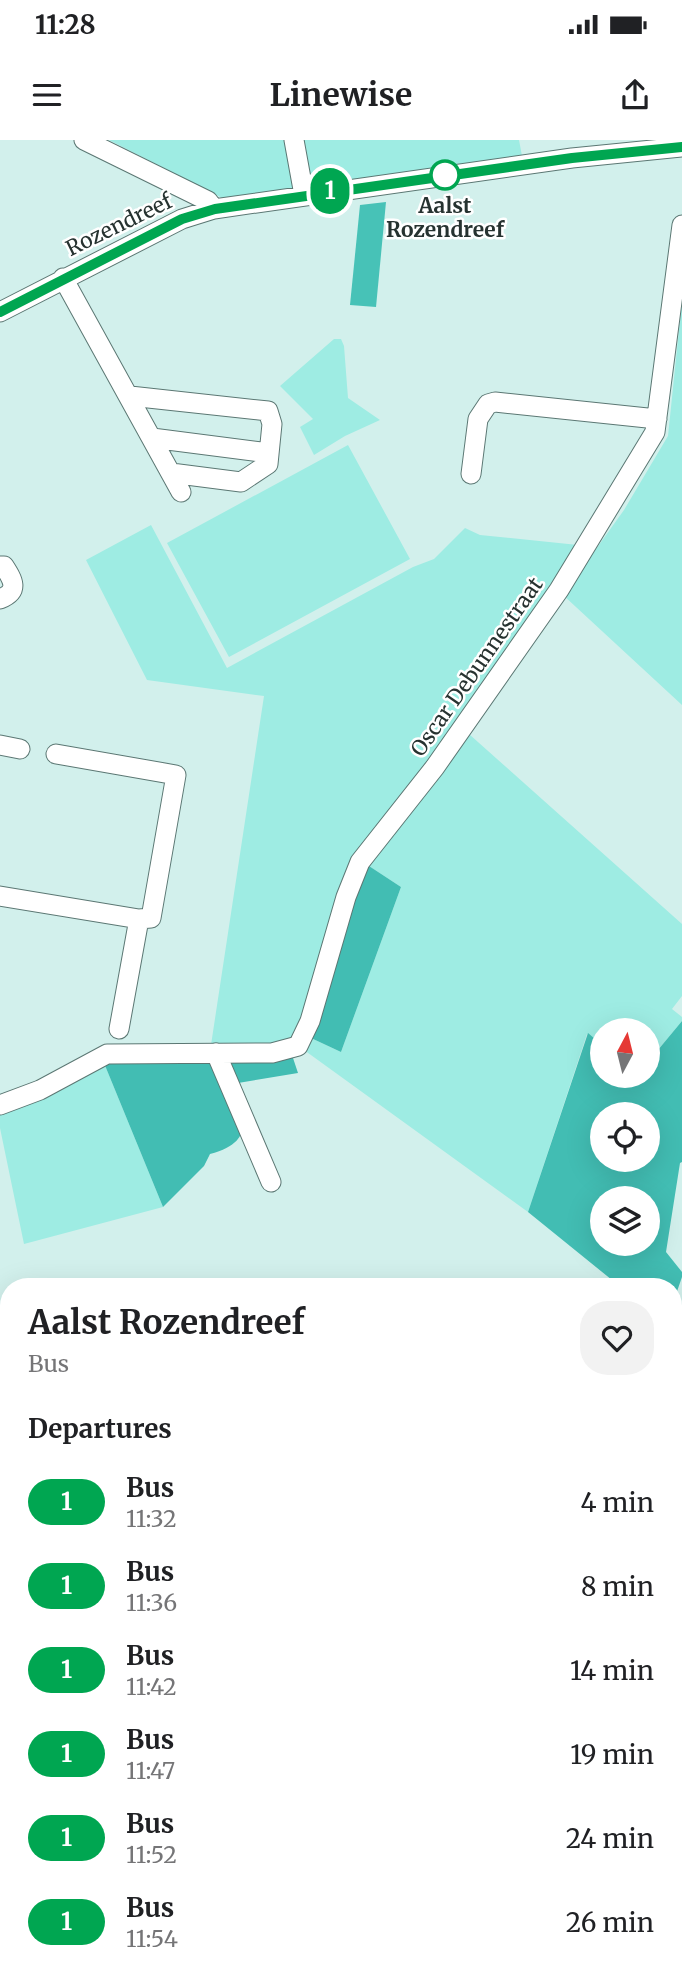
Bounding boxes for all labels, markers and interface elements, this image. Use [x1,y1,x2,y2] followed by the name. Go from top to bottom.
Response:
[35,8,96,41] text: 11:28
[270,75,412,115] text: Linewise
[28,76,66,114] icon: menu
[616,76,654,114] icon: share
[430,160,460,190] marker: Aalst Rozendreef
[307,168,353,214] line badge: 1
[324,175,336,206] text: 1
[61,187,177,262] street label: Rozendreef
[386,192,506,243] place label: Aalst Rozendreef
[405,572,549,761] street label: Oscar Debunnestraat
[590,1018,660,1088] north arrow
[590,1018,660,1256] map controls
[590,1102,660,1172] button: locate
[590,1186,660,1256] button: layers
[580,1301,654,1375] button: heart
[28,1302,305,1343] text: Aalst Rozendreef
[28,1349,69,1378] text: Bus
[28,1412,172,1445] text: Departures
[126,1471,174,1504] text: Bus
[61,1486,72,1517] text: 1
[580,1486,654,1519] text: 4 min
[126,1504,177,1533] text: 11:32
[126,1555,174,1588] text: Bus
[61,1570,72,1601] text: 1
[581,1570,654,1603] text: 8 min
[126,1588,177,1617] text: 11:36
[126,1639,174,1672] text: Bus
[61,1654,72,1685] text: 1
[570,1654,654,1687] text: 14 min
[126,1672,177,1701] text: 11:42
[126,1723,174,1756] text: Bus
[61,1738,72,1769] text: 1
[570,1738,654,1771] text: 19 min
[126,1756,175,1785] text: 11:47
[126,1807,174,1840] text: Bus
[61,1822,72,1853] text: 1
[566,1822,654,1855] text: 24 min
[126,1840,177,1869] text: 11:52
[126,1891,174,1924] text: Bus
[61,1906,72,1937] text: 1
[566,1906,654,1939] text: 26 min
[126,1924,178,1953] text: 11:54

